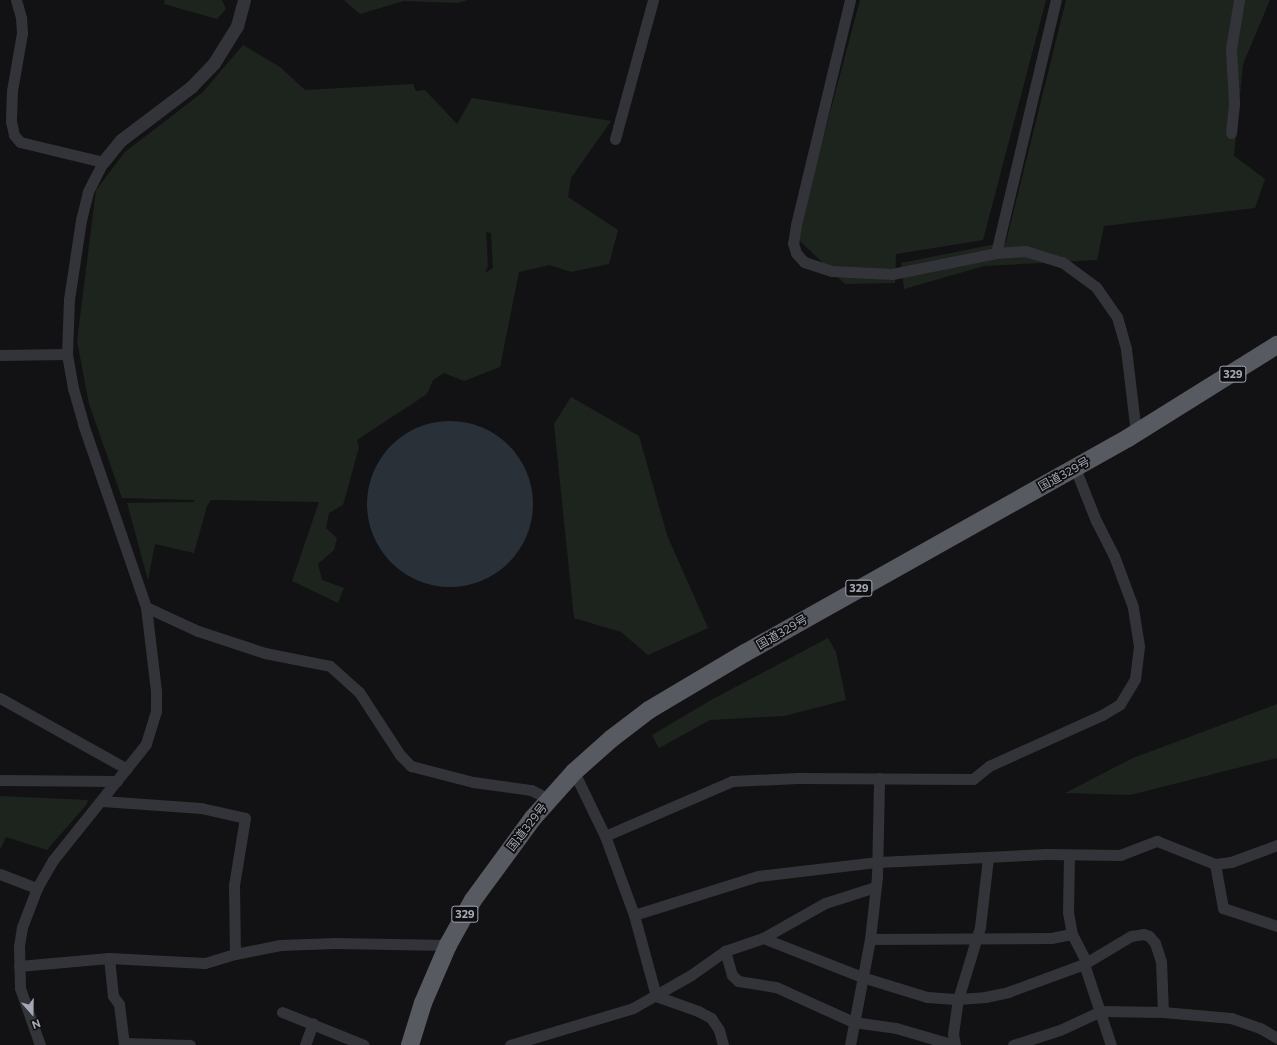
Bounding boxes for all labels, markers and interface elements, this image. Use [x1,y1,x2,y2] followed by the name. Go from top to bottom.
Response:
[1219,365,1247,383] road number: 329
[1036,454,1092,494] street label: 国道329号
[845,579,873,597] road number: 329
[754,612,810,652] street label: 国道329号
[504,800,550,854] street label: 国道329号
[451,905,479,923] road number: 329
[12,993,52,1033] north arrow
[30,1017,42,1032] text: N

